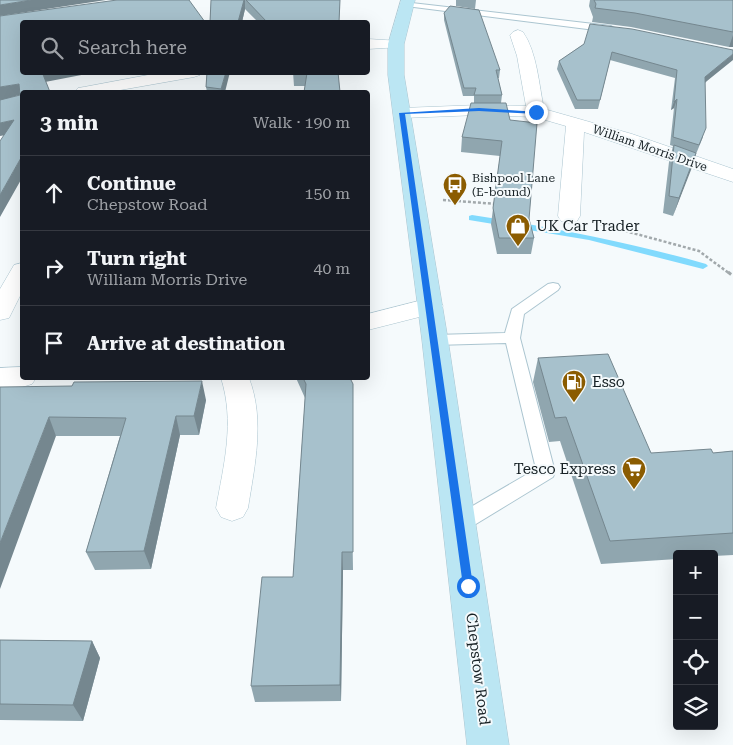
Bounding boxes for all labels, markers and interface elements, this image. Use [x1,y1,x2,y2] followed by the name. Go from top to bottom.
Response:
[20,20,370,75] search box
[38,34,66,62] icon: search
[78,36,187,59] text: Search here
[525,101,548,124] route end
[40,111,98,135] text: 3 min
[253,113,350,132] text: Walk · 190 m
[591,122,710,174] street label: William Morris Drive
[472,171,555,199] place label: Bishpool Lane (E-bound)
[87,172,176,195] text: Continue
[442,172,468,206] bus stop icon: Bishpool Lane (E-bound)
[40,179,68,207] icon: ahead
[304,184,350,203] text: 150 m
[87,195,208,214] text: Chepstow Road
[505,213,531,247] shop icon: UK Car Trader
[536,217,640,235] place label: UK Car Trader
[87,247,187,270] text: Turn right
[40,254,68,282] icon: right
[313,259,350,278] text: 40 m
[87,270,247,289] text: William Morris Drive
[40,329,68,357] icon: arrive
[87,332,285,355] text: Arrive at destination
[561,369,587,403] fuel station icon: Esso
[592,373,625,391] place label: Esso
[621,456,647,490] supermarket icon: Tesco Express
[514,460,616,478] place label: Tesco Express
[673,550,718,730] map controls
[673,550,718,595] button: +
[457,575,480,598] route start
[673,595,718,640] button: −
[462,612,494,727] street label: Chepstow Road
[673,640,718,685] button: locate
[673,685,718,730] button: layers

